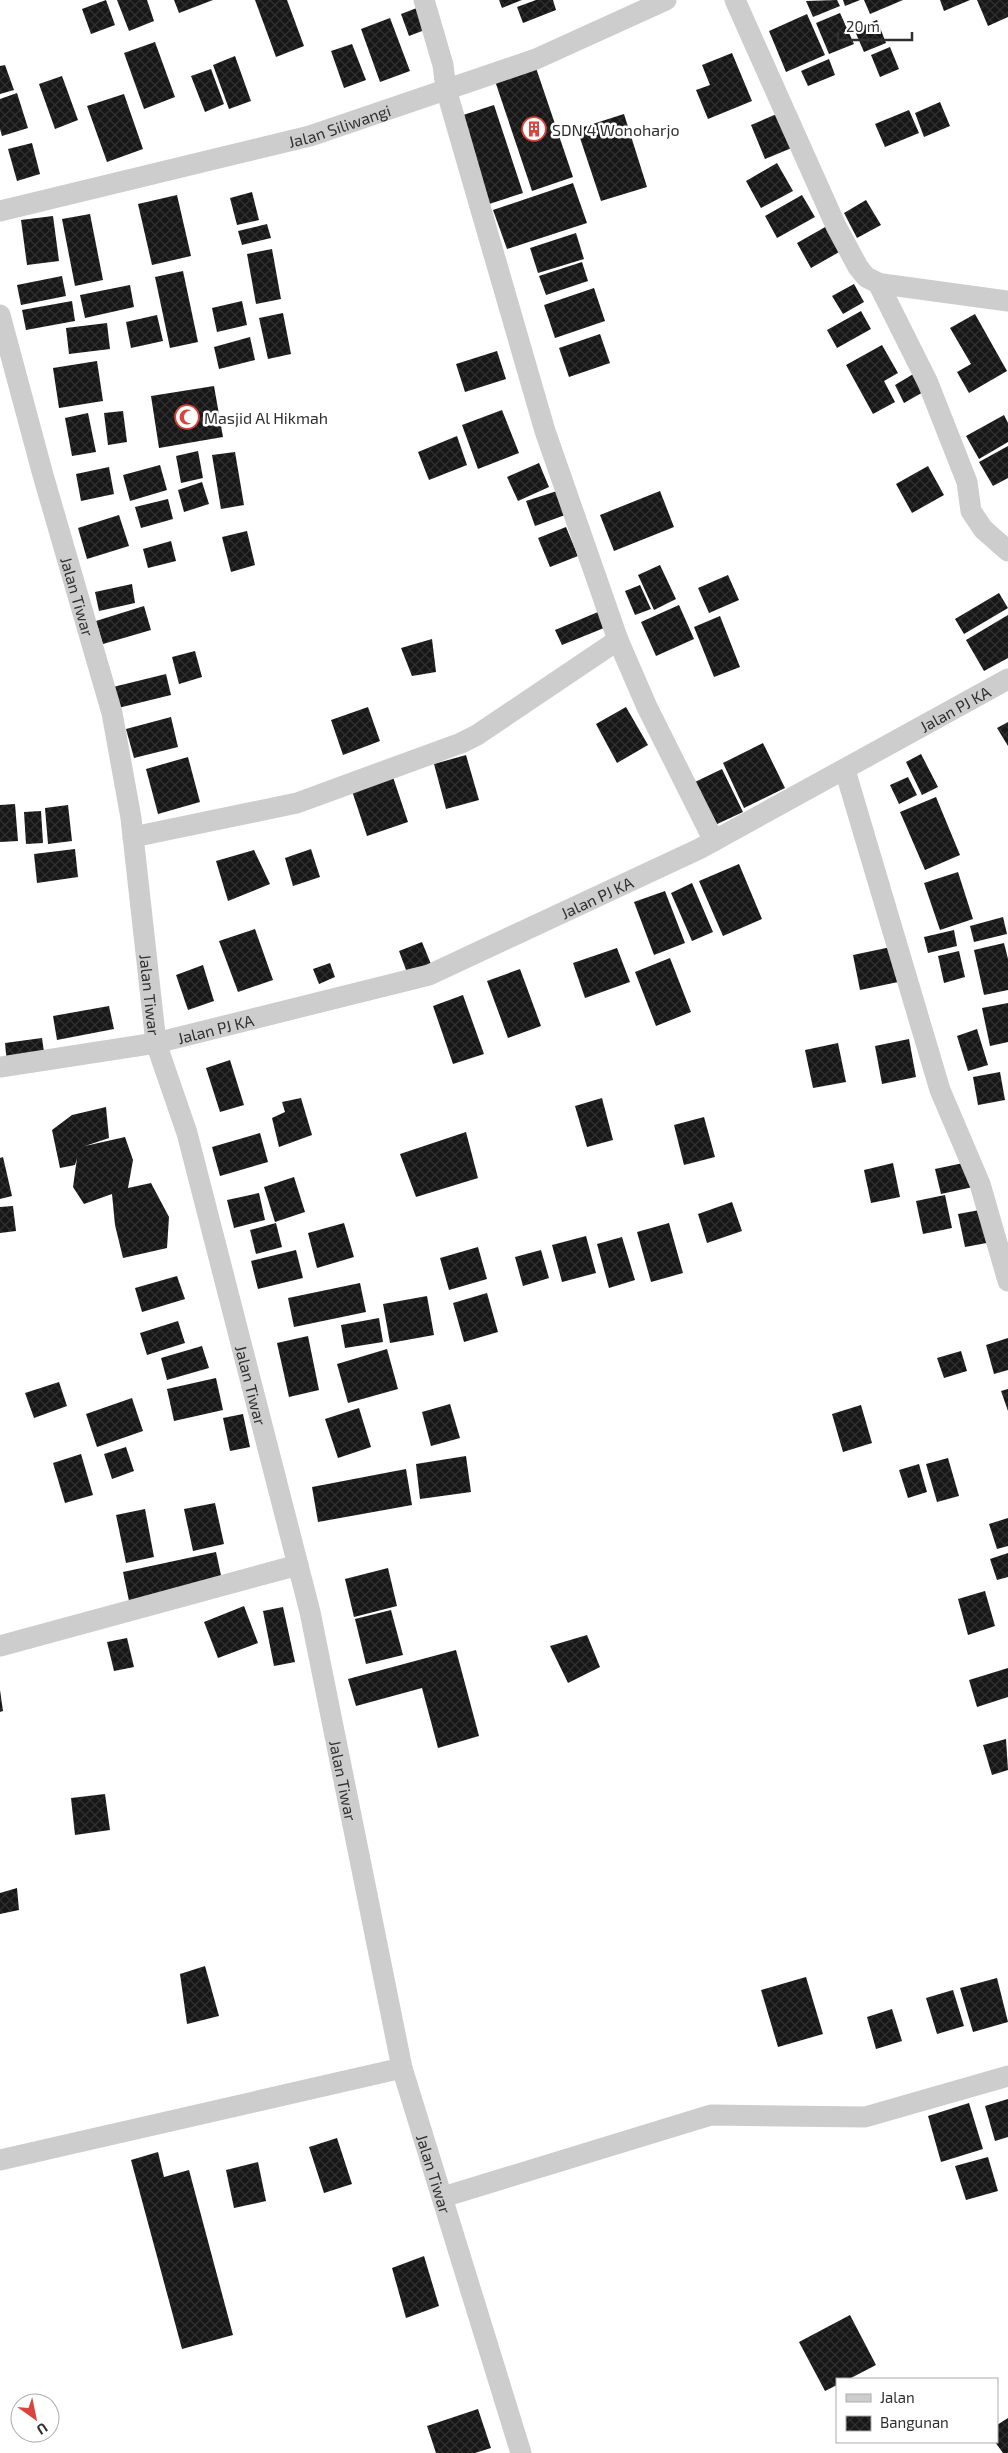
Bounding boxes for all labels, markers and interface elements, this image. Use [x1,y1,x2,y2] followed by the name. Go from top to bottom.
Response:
[838,10,912,42] scale bar
[846,17,880,35] text: 20 m
[286,100,393,150] street label: Jalan Siliwangi
[521,116,547,142] building icon: SDN 4 Wonoharjo
[552,120,680,140] place label: SDN 4 Wonoharjo
[174,404,200,430] mosque icon: Masjid Al Hikmah
[204,408,328,428] place label: Masjid Al Hikmah
[58,554,99,639] street label: Jalan Tiwar
[916,681,993,735] street label: Jalan PJ KA
[557,872,636,922] street label: Jalan PJ KA
[137,953,165,1037] street label: Jalan Tiwar
[175,1010,255,1047] street label: Jalan PJ KA
[232,1343,271,1428] street label: Jalan Tiwar
[327,1738,361,1823] street label: Jalan Tiwar
[413,2132,456,2216] street label: Jalan Tiwar
[836,2378,998,2443] legend
[880,2388,915,2406] text: Jalan
[10,2393,60,2443] north arrow
[880,2413,949,2431] text: Bangunan
[34,2420,51,2439] text: U

